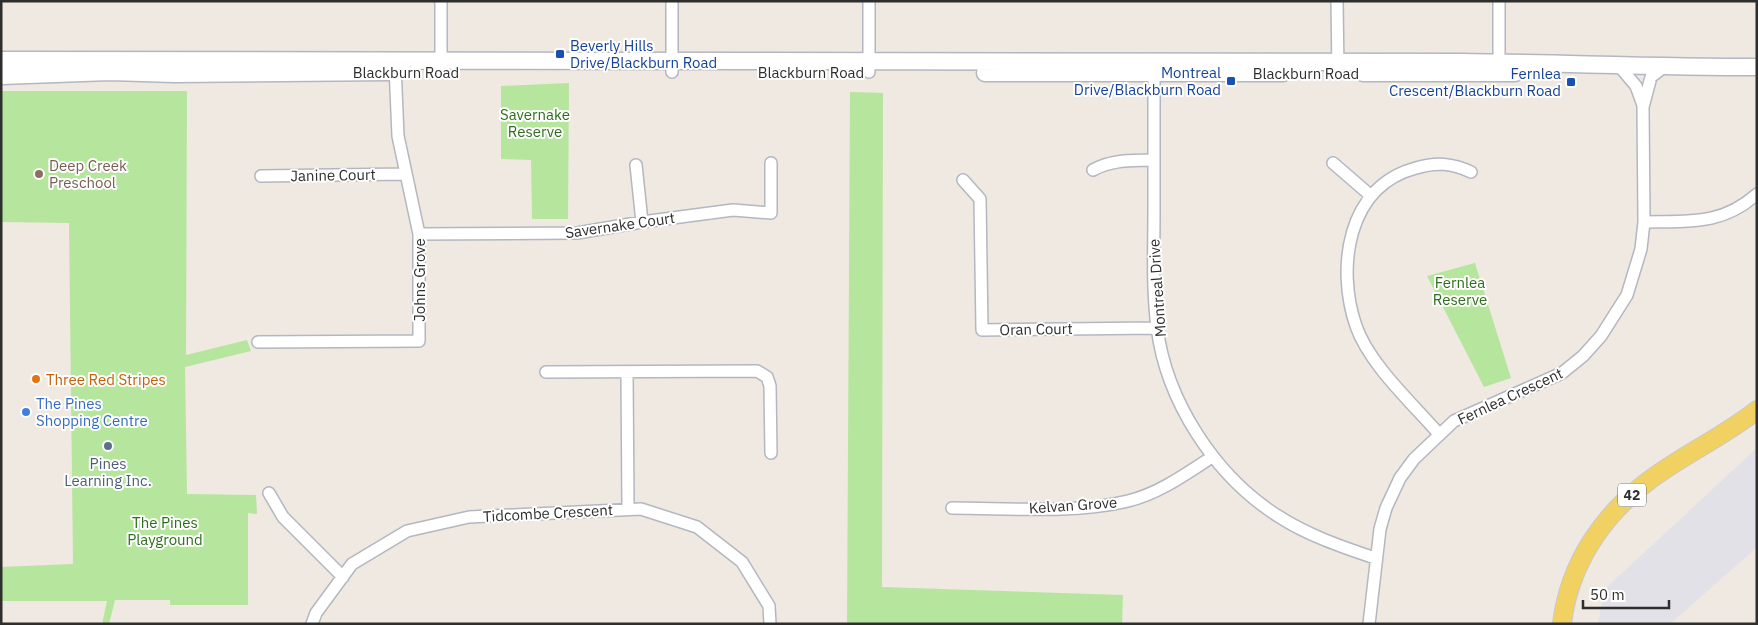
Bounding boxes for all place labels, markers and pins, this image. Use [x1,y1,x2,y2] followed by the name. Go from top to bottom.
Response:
[570,36,717,72] place label: Beverly Hills Drive/Blackburn Road
[554,48,566,60] marker: Beverly Hills Drive/Blackburn Road
[1074,63,1221,99] place label: Montreal Drive/Blackburn Road
[1389,64,1561,100] place label: Fernlea Crescent/Blackburn Road
[1225,75,1237,87] marker: Montreal Drive/Blackburn Road
[1565,76,1577,88] marker: Fernlea Crescent/Blackburn Road
[49,156,127,192] place label: Deep Creek Preschool
[33,168,45,180] marker: Deep Creek Preschool
[46,370,166,389] place label: Three Red Stripes
[30,373,42,385] marker: Three Red Stripes
[36,394,148,430] place label: The Pines Shopping Centre
[20,406,32,418] marker: The Pines Shopping Centre
[102,440,114,452] marker: Pines Learning Inc.
[64,454,152,490] place label: Pines Learning Inc.

